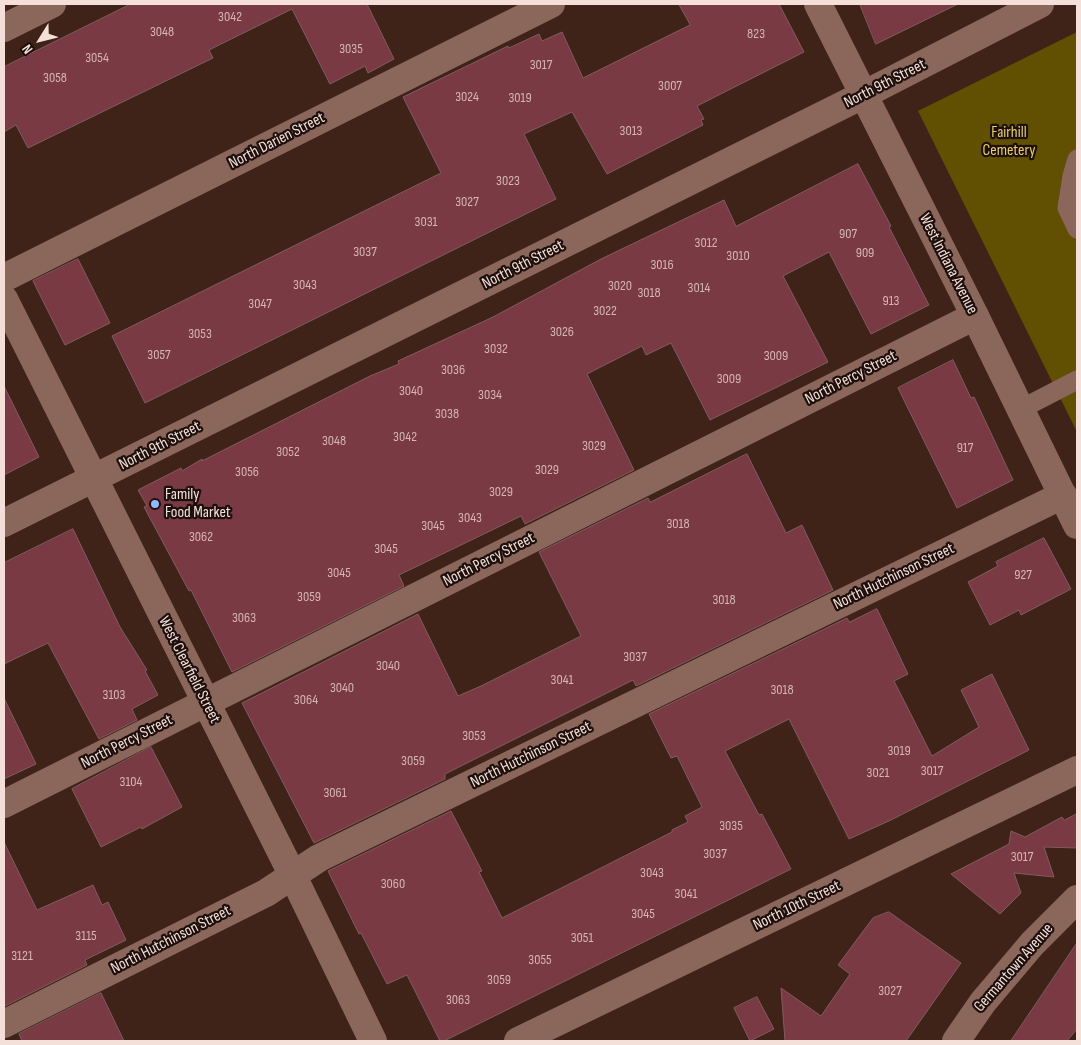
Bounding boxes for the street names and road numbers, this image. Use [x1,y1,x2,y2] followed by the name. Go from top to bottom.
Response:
[841,55,929,113] street label: North 9th Street
[226,109,328,173] street label: North Darien Street
[914,211,982,317] street label: West Indiana Avenue
[479,236,567,294] street label: North 9th Street
[802,347,900,409] street label: North Percy Street
[116,417,204,475] street label: North 9th Street
[440,529,538,591] street label: North Percy Street
[830,539,958,615] street label: North Hutchinson Street
[154,613,224,727] street label: West Clearfield Street
[78,711,176,773] street label: North Percy Street
[467,717,595,793] street label: North Hutchinson Street
[750,877,844,935] street label: North 10th Street
[108,901,234,979] street label: North Hutchinson Street
[970,920,1058,1016] street label: Germantown Avenue

